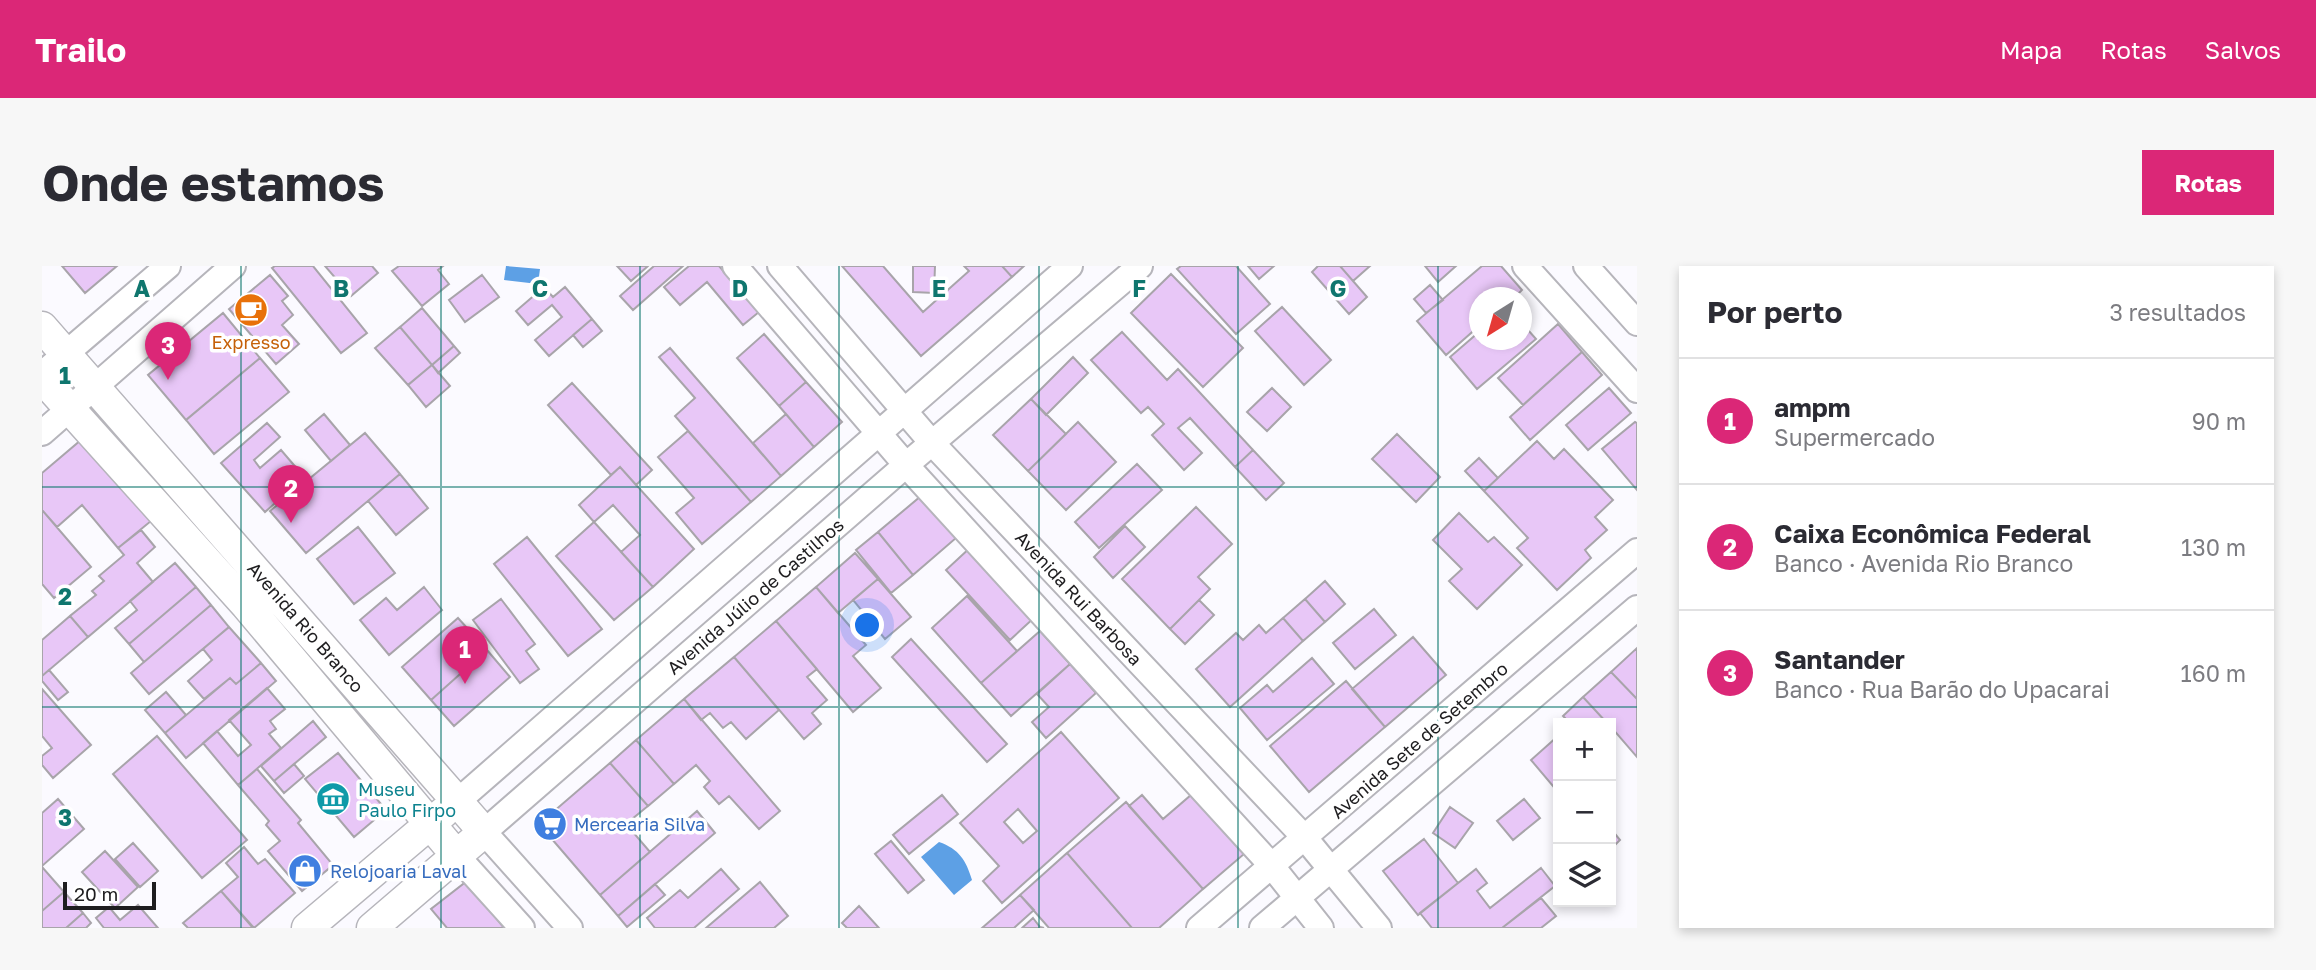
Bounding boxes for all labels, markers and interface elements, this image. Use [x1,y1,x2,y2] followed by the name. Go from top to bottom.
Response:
[35,30,126,69] text: Trailo
[2000,35,2062,64] text: Mapa
[2100,35,2167,64] text: Rotas
[2205,35,2281,64] text: Salvos
[2142,150,2274,215] button: Rotas
[42,153,385,212] text: Onde estamos
[134,274,151,302] text: A
[333,274,349,302] text: B
[532,274,548,302] text: C
[732,274,748,302] text: D
[932,274,946,302] text: E
[1132,274,1146,302] text: F
[1330,274,1346,302] text: G
[1469,287,1532,350] north arrow
[232,291,270,329] cafe icon: Expresso
[1707,294,1842,330] text: Por perto
[2109,298,2246,326] text: 3 resultados
[145,322,191,380] pin: 3
[211,331,291,353] place label: Expresso
[59,361,71,389] text: 1
[1774,392,1851,423] text: ampm
[1724,407,1736,435] text: 1
[2192,407,2246,435] text: 90 m
[1774,423,1935,451] text: Supermercado
[268,465,314,523] pin: 2
[662,513,848,679] street label: Avenida Júlio de Castilhos
[1774,518,2091,549] text: Caixa Econômica Federal
[1011,526,1147,670] street label: Avenida Rui Barbosa
[1723,533,1737,561] text: 2
[2181,533,2246,561] text: 130 m
[1774,549,2073,577] text: Banco · Avenida Rio Branco
[243,557,369,697] street label: Avenida Rio Branco
[58,582,72,610] text: 2
[850,608,884,642] your location
[442,626,488,684] pin: 1
[1774,644,1905,675] text: Santander
[1326,657,1512,823] street label: Avenida Sete de Setembro
[1723,659,1737,687] text: 3
[2181,659,2246,687] text: 160 m
[1774,675,2110,703] text: Banco · Rua Barão do Upacarai
[1553,718,1616,907] map controls
[1553,718,1616,781] button: +
[358,778,456,821] place label: Museu Paulo Firpo
[314,780,352,818] museum icon: Museu Paulo Firpo
[1553,781,1616,844] button: −
[58,803,72,831] text: 3
[531,805,569,843] supermarket icon: Mercearia Silva
[574,813,705,835] place label: Mercearia Silva
[1553,844,1616,907] button: layers
[286,852,324,890] shop icon: Relojoaria Laval
[330,860,467,882] place label: Relojoaria Laval
[63,879,156,911] scale bar
[74,882,118,905] text: 20 m

